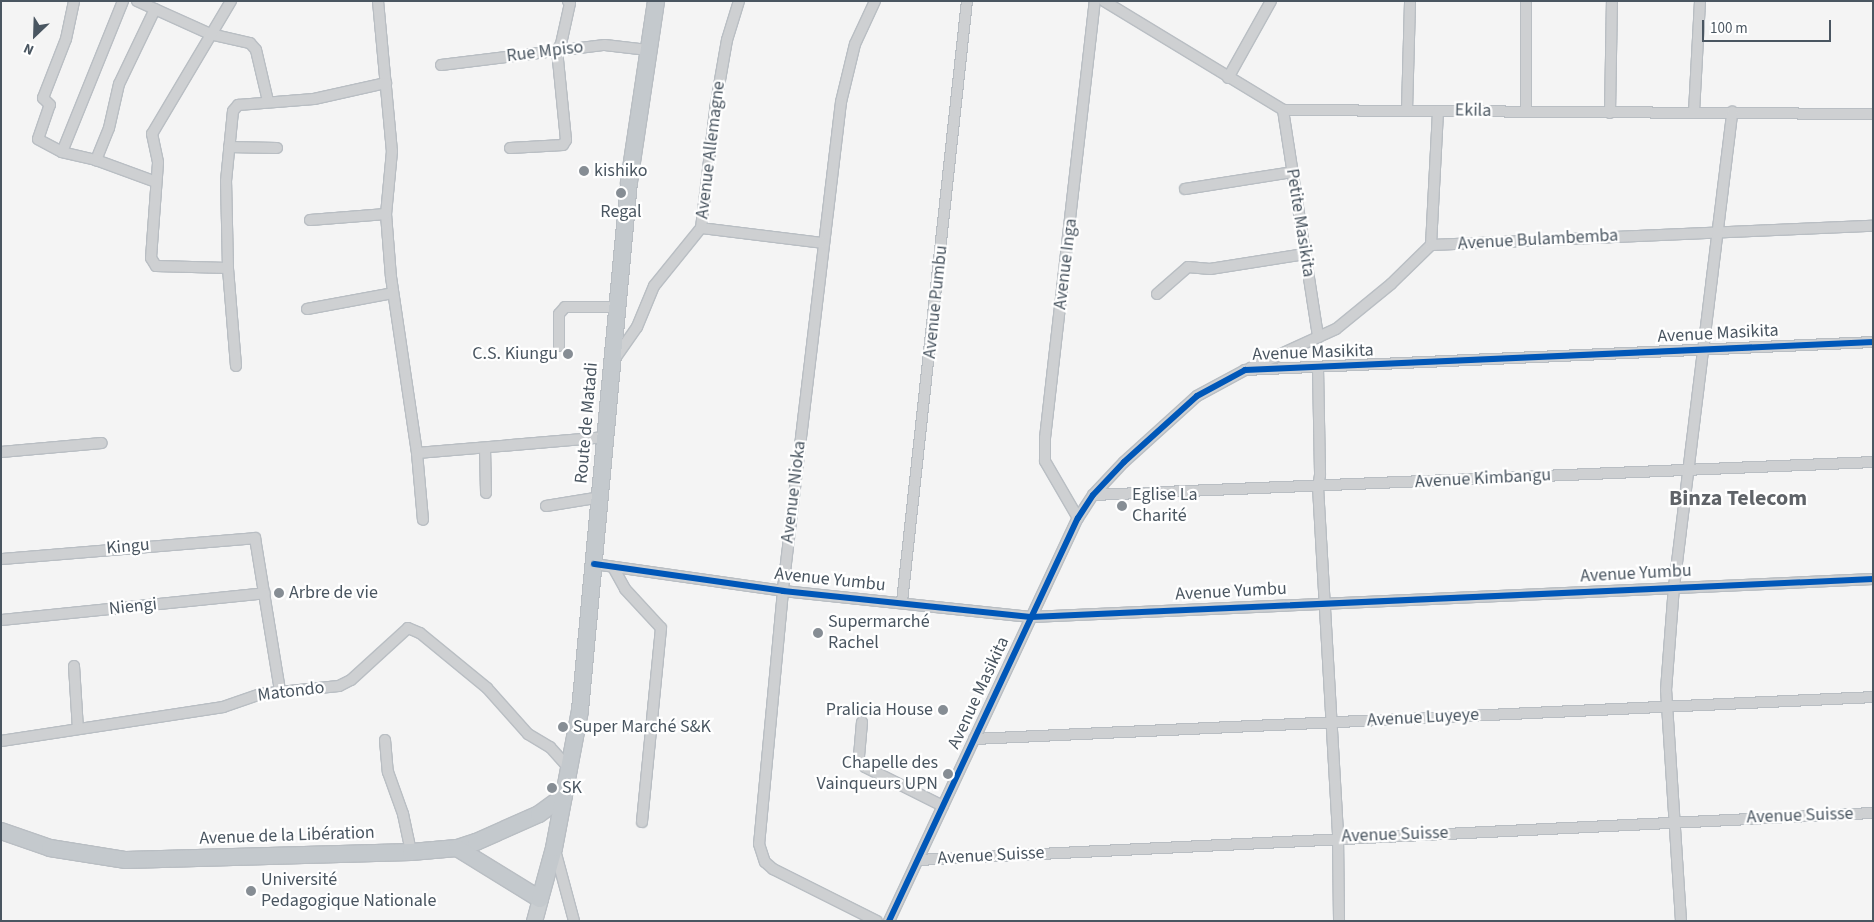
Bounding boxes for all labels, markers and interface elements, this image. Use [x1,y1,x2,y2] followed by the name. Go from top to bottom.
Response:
[10,10,60,60] north arrow
[1704,10,1833,42] scale bar
[1710,18,1748,39] text: 100 m
[505,37,585,67] street label: Rue Mpiso
[21,38,37,60] text: N
[692,80,730,220] street label: Avenue Allemagne
[1455,100,1491,122] street label: Ekila
[594,160,647,182] place label: kishiko
[578,165,590,177] marker: kishiko
[1281,167,1319,279] street label: Petite Masikita
[615,187,627,199] marker: Regal
[600,201,642,223] place label: Regal
[1050,217,1082,311] street label: Avenue Inga
[1457,225,1619,255] street label: Avenue Bulambemba
[919,244,953,360] street label: Avenue Pumbu
[1657,320,1779,348] street label: Avenue Masikita
[1252,340,1374,366] street label: Avenue Masikita
[472,343,558,365] place label: C.S. Kiungu
[562,348,574,360] marker: C.S. Kiungu
[571,361,603,485] street label: Route de Matadi
[777,440,811,544] street label: Avenue Nioka
[1414,465,1552,493] street label: Avenue Kimbangu
[1132,485,1197,528] place label: Eglise La Charité
[1669,486,1807,512] district label: Binza Telecom
[1116,500,1128,512] marker: Eglise La Charité
[105,534,151,560] street label: Kingu
[1580,560,1692,588] street label: Avenue Yumbu
[773,563,887,597] street label: Avenue Yumbu
[1175,578,1287,606] street label: Avenue Yumbu
[289,582,378,604] place label: Arbre de vie
[273,587,285,599] marker: Arbre de vie
[108,594,158,620] street label: Niengi
[828,612,930,654] place label: Supermarché Rachel
[812,627,824,639] marker: Supermarché Rachel
[944,633,1014,753] street label: Avenue Masikita
[256,677,326,707] street label: Matondo
[826,699,933,721] place label: Pralicia House
[937,704,949,716] marker: Pralicia House
[1366,704,1480,732] street label: Avenue Luyeye
[573,716,711,738] place label: Super Marché S&K
[557,721,569,733] marker: Super Marché S&K
[817,753,938,796] place label: Chapelle des Vainqueurs UPN
[942,768,954,780] marker: Chapelle des Vainqueurs UPN
[562,777,582,799] place label: SK
[546,782,558,794] marker: SK
[1746,803,1854,829] street label: Avenue Suisse
[199,822,375,850] street label: Avenue de la Libération
[1341,822,1449,848] street label: Avenue Suisse
[937,842,1045,870] street label: Avenue Suisse
[261,870,436,912] place label: Université Pedagogique Nationale
[245,885,257,897] marker: Université Pedagogique Nationale

